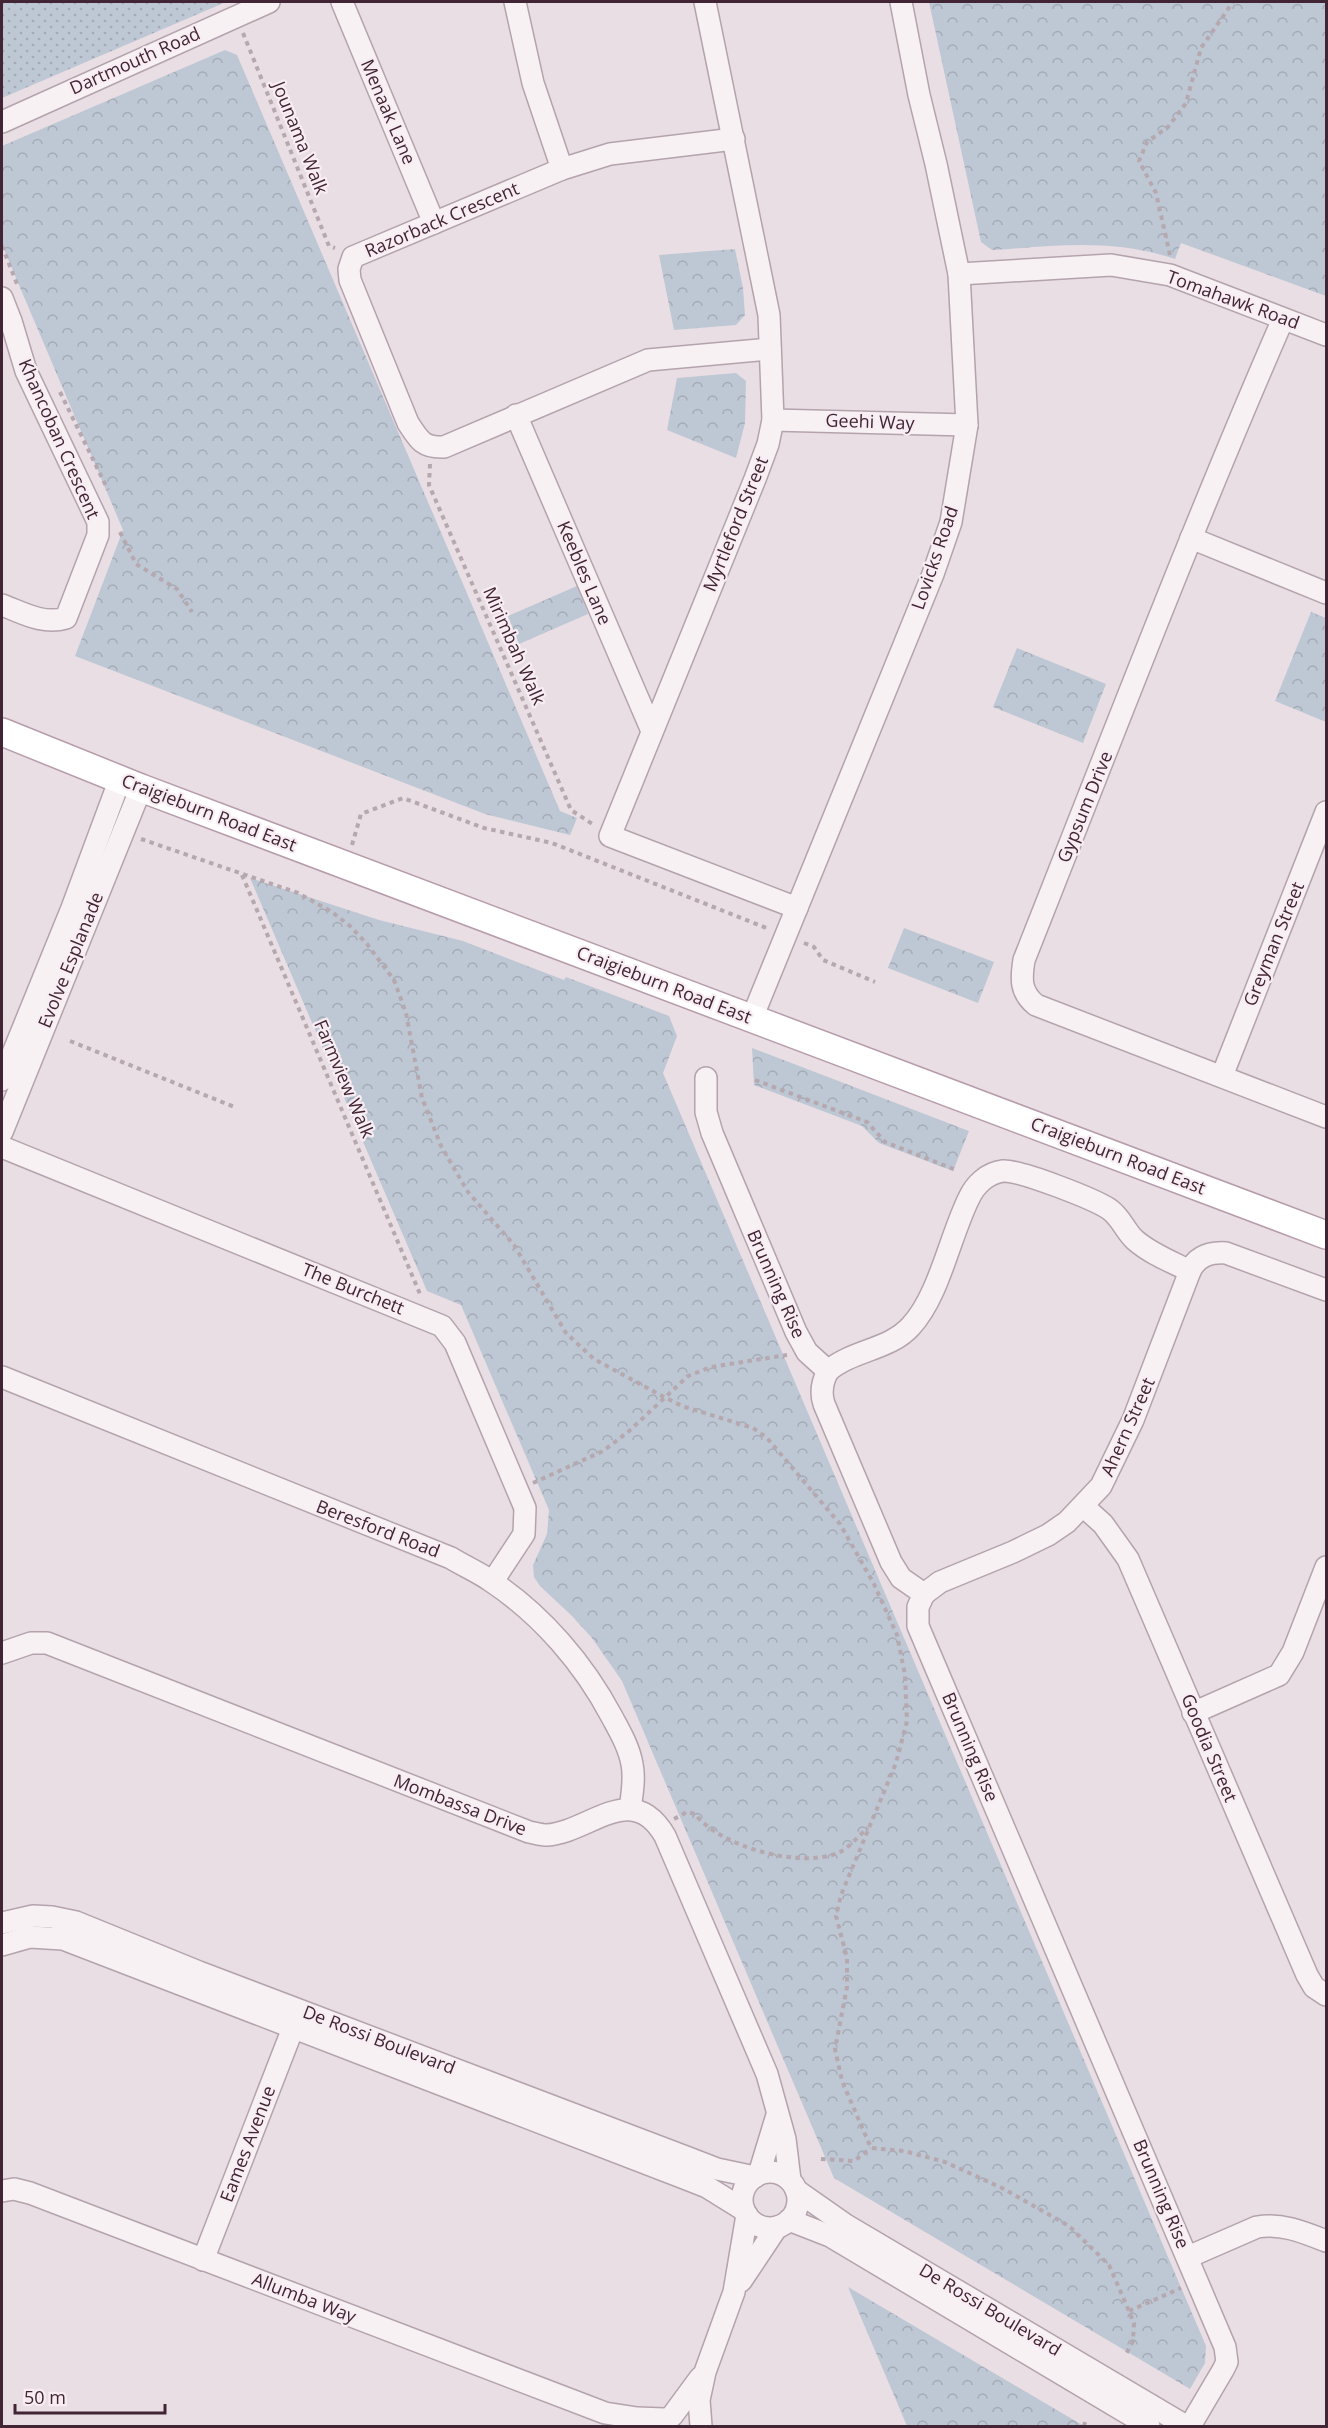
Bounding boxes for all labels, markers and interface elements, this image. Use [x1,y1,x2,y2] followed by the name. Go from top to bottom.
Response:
[66,21,204,100] street label: Dartmouth Road
[356,55,422,168] street label: Menaak Lane
[267,76,335,198] street label: Jounama Walk
[361,176,522,262] street label: Razorback Crescent
[1164,264,1303,334] street label: Tomahawk Road
[14,355,106,522] street label: Khancoban Crescent
[825,407,916,435] street label: Geehi Way
[697,452,773,595] street label: Myrtleford Street
[905,503,963,613] street label: Lovicks Road
[552,517,618,628] street label: Keebles Lane
[478,583,552,709] street label: Mirimbah Walk
[1051,747,1117,866] street label: Gypsum Drive
[119,768,300,856] street label: Craigieburn Road East
[1237,878,1309,1009] street label: Greyman Street
[32,888,108,1031] street label: Evolve Esplanade
[574,940,755,1028] street label: Craigieburn Road East
[309,1016,381,1142] street label: Farmview Walk
[1028,1111,1209,1199] street label: Craigieburn Road East
[742,1226,812,1342] street label: Brunning Rise
[299,1257,408,1319] street label: The Burchett
[1095,1373,1160,1480] street label: Ahern Street
[313,1493,444,1563] street label: Beresford Road
[937,1688,1005,1805] street label: Brunning Rise
[1176,1690,1243,1805] street label: Goodia Street
[390,1768,530,1840] street label: Mombassa Drive
[300,1999,459,2079] street label: De Rossi Boulevard
[214,2082,280,2205] street label: Eames Avenue
[1128,2135,1196,2252] street label: Brunning Rise
[915,2257,1066,2361] street label: De Rossi Boulevard
[249,2266,361,2328] street label: Allumba Way
[15,2377,165,2415] scale bar
[24,2385,66,2409] text: 50 m

